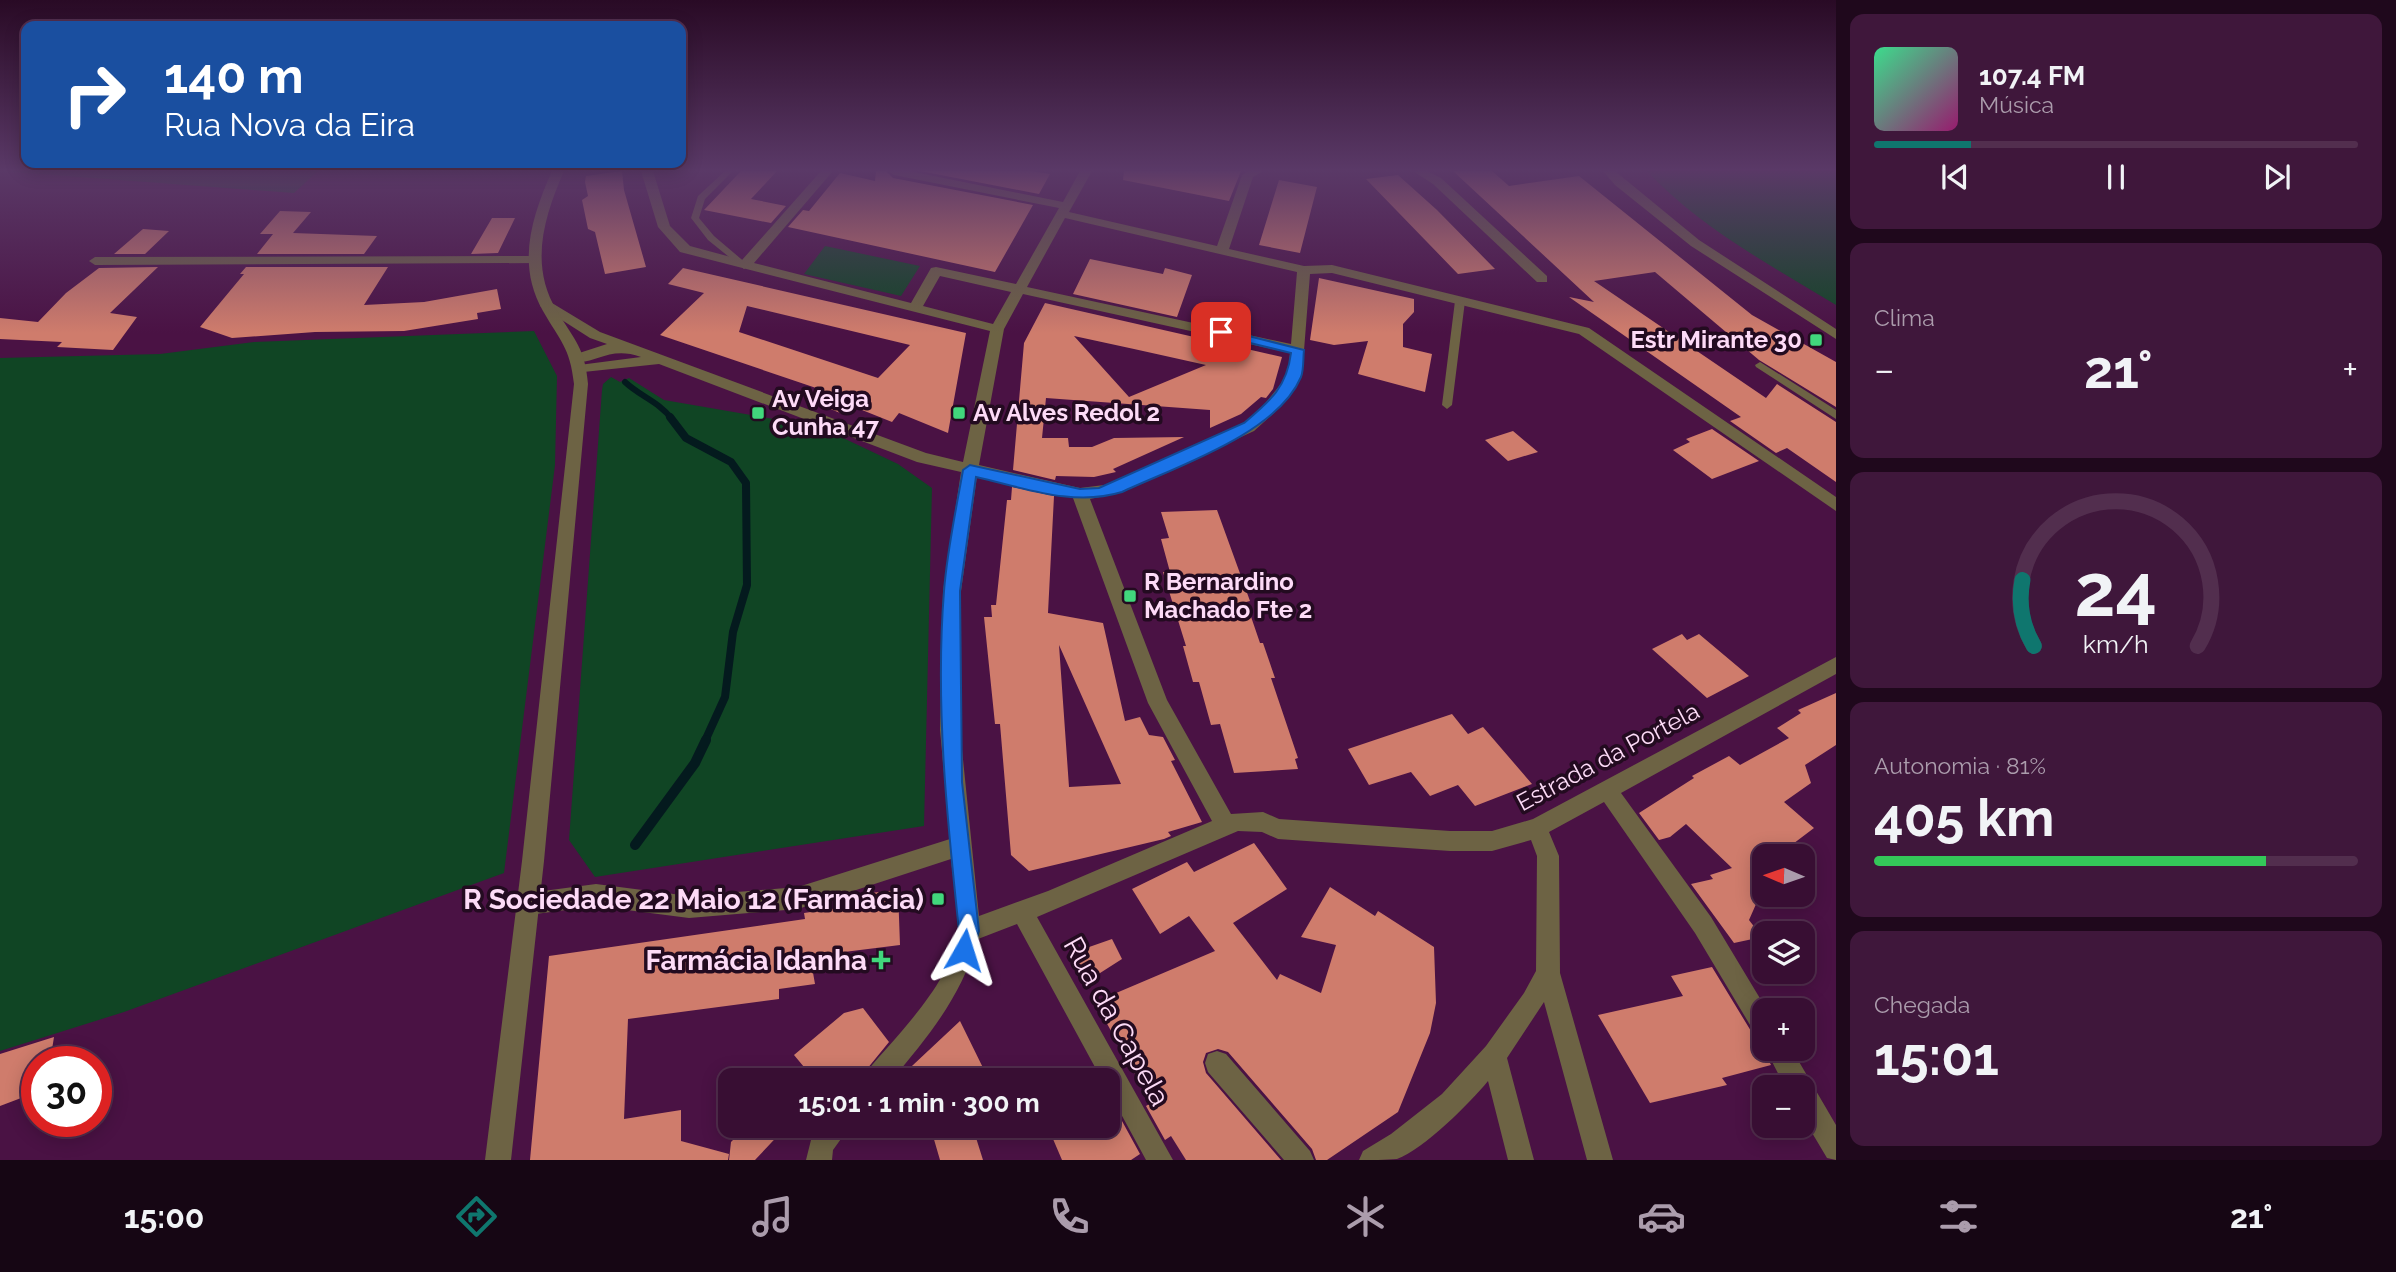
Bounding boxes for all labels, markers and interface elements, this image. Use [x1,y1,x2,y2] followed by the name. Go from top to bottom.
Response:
[164,47,304,104] text: 140 m
[49,49,140,140] icon: right
[1979,61,2085,91] text: 107.4 FM
[1979,91,2054,118] text: Música
[164,106,415,143] text: Rua Nova da Eira
[1936,158,1974,196] icon: previous
[2097,158,2135,196] icon: pause
[2258,158,2296,196] icon: next
[1191,302,1251,362] pin
[1874,304,1935,331] text: Clima
[1202,313,1240,351] icon: arrive
[1630,325,1802,354] place label: Estr Mirante 30
[1808,332,1824,348] marker: Estr Mirante 30
[2084,339,2153,400] text: 21°
[1874,347,1894,392] text: −
[2342,347,2358,392] text: +
[772,384,880,441] place label: Av Veiga Cunha 47
[973,398,1160,427] place label: Av Alves Redol 2
[750,405,766,421] marker: Av Veiga Cunha 47
[951,405,967,421] marker: Av Alves Redol 2
[2075,548,2157,633] text: 24
[1144,567,1312,624] place label: R Bernardino Machado Fte 2
[1122,588,1138,604] marker: R Bernardino Machado Fte 2
[2083,629,2149,659] text: km/h
[1511,696,1704,817] street label: Estrada da Portela
[1874,752,2046,779] text: Autonomia · 81%
[1874,787,2054,848] text: 405 km
[1752,844,1815,906] north arrow
[1752,844,1815,1138] map controls
[463,883,924,916] place label: R Sociedade 22 Maio 12 (Farmácia)
[930,891,946,907] marker: R Sociedade 22 Maio 12 (Farmácia)
[927,913,1001,987] position arrow
[1752,921,1815,984] button: layers
[1057,931,1177,1111] street label: Rua da Capela
[646,944,867,977] place label: Farmácia Idanha
[873,952,889,968] marker: Farmácia Idanha
[1874,991,1970,1018] text: Chegada
[1752,998,1815,1061] button: +
[1874,1026,1999,1087] text: 15:01
[21,1046,112,1137] speed limit sign: 30
[1752,1075,1815,1138] button: −
[798,1088,1040,1118] text: 15:01 · 1 min · 300 m
[452,1192,501,1241] icon: directions
[748,1192,797,1241] icon: music
[1045,1192,1094,1241] icon: phone
[1341,1192,1390,1241] icon: climate
[1637,1192,1686,1241] icon: car
[1934,1192,1983,1241] icon: filters
[124,1198,204,1235] text: 15:00
[2230,1198,2272,1235] text: 21°

